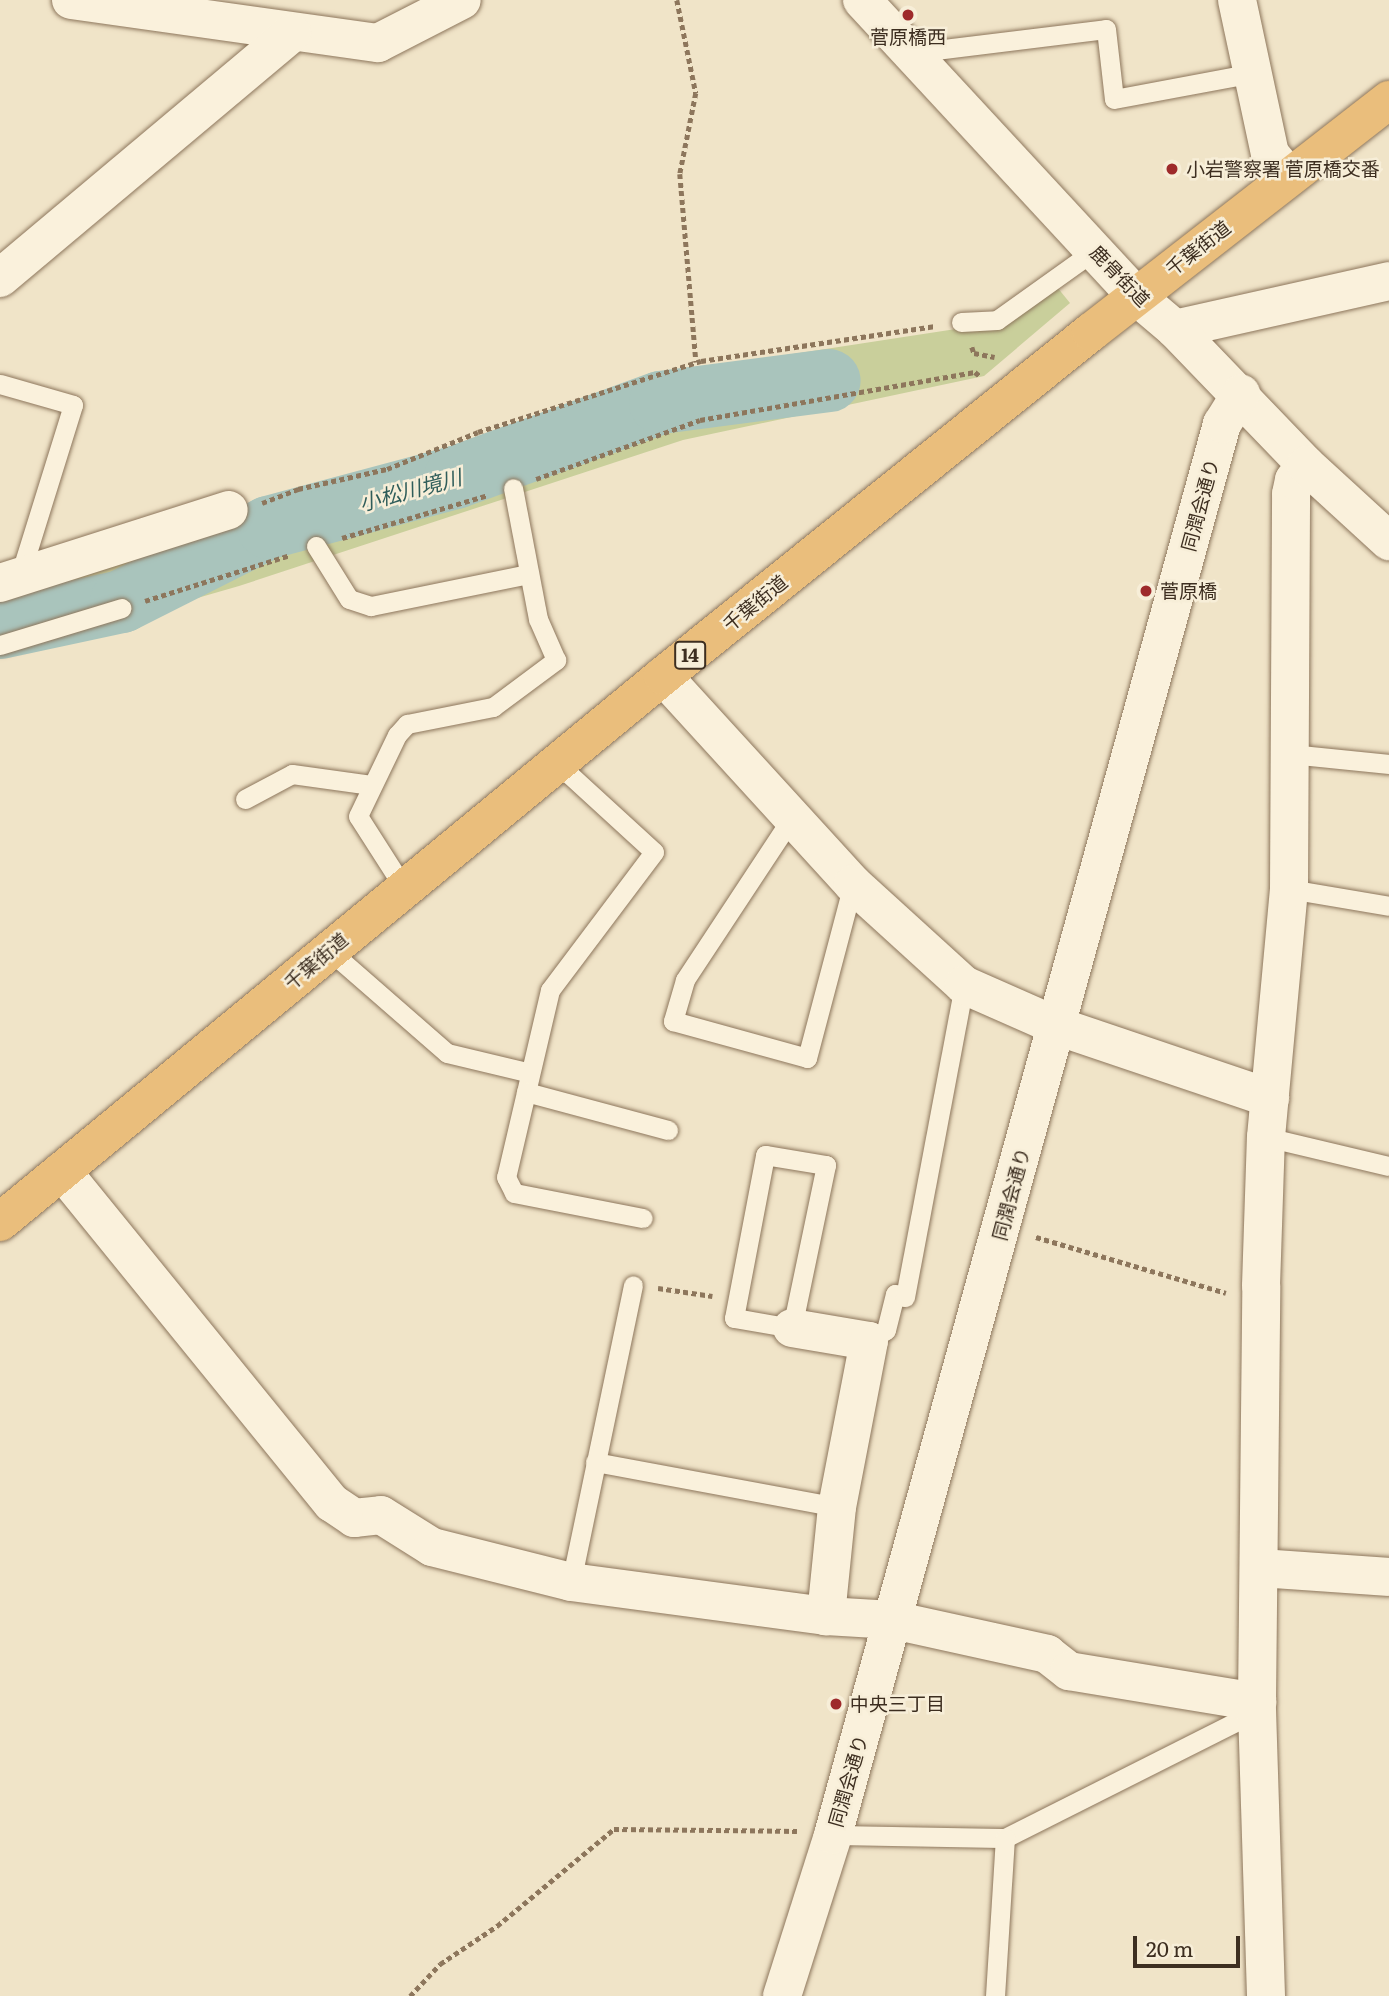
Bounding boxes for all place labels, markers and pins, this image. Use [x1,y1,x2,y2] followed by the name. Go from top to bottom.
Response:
[900,7,916,23] marker: 菅原橋西
[870,26,946,48] place label: 菅原橋西
[1186,158,1380,180] place label: 小岩警察署 菅原橋交番
[1164,161,1180,177] marker: 小岩警察署 菅原橋交番
[1160,580,1217,602] place label: 菅原橋
[1138,583,1154,599] marker: 菅原橋
[850,1693,945,1715] place label: 中央三丁目
[828,1696,844,1712] marker: 中央三丁目

